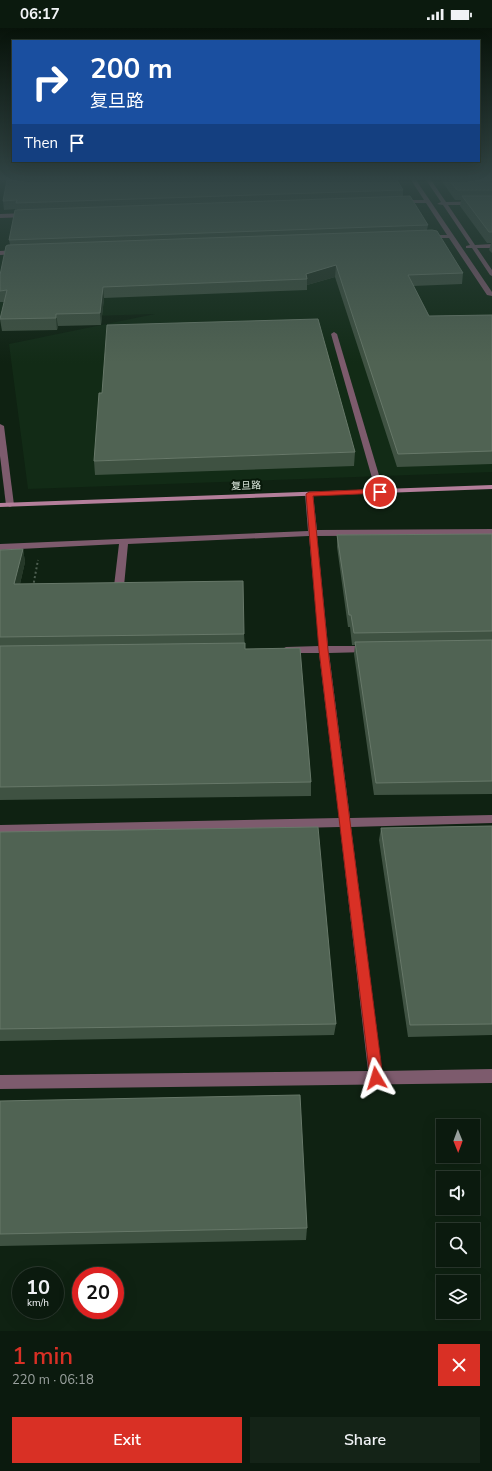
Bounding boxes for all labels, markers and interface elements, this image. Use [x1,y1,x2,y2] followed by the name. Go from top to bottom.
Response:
[20,4,60,24] text: 06:17
[90,50,173,88] text: 200 m
[24,56,76,108] icon: right
[90,89,144,113] text: 复旦路
[66,132,88,154] icon: arrive
[24,133,58,153] text: Then
[363,475,397,509] pin
[231,478,261,494] street label: 复旦路
[369,481,391,503] icon: arrive
[355,1057,397,1099] position arrow
[436,1119,480,1163] north arrow
[436,1119,480,1319] map controls
[436,1171,480,1215] button: sound
[436,1223,480,1267] button: search
[72,1267,124,1319] speed limit sign: 20
[26,1274,50,1301] text: 10
[436,1275,480,1319] button: layers
[27,1296,49,1310] text: km/h
[12,1340,73,1372] text: 1 min
[438,1344,480,1386] button: close
[12,1371,94,1389] text: 220 m · 06:18
[12,1417,242,1463] button: Exit
[250,1417,480,1463] button: Share

